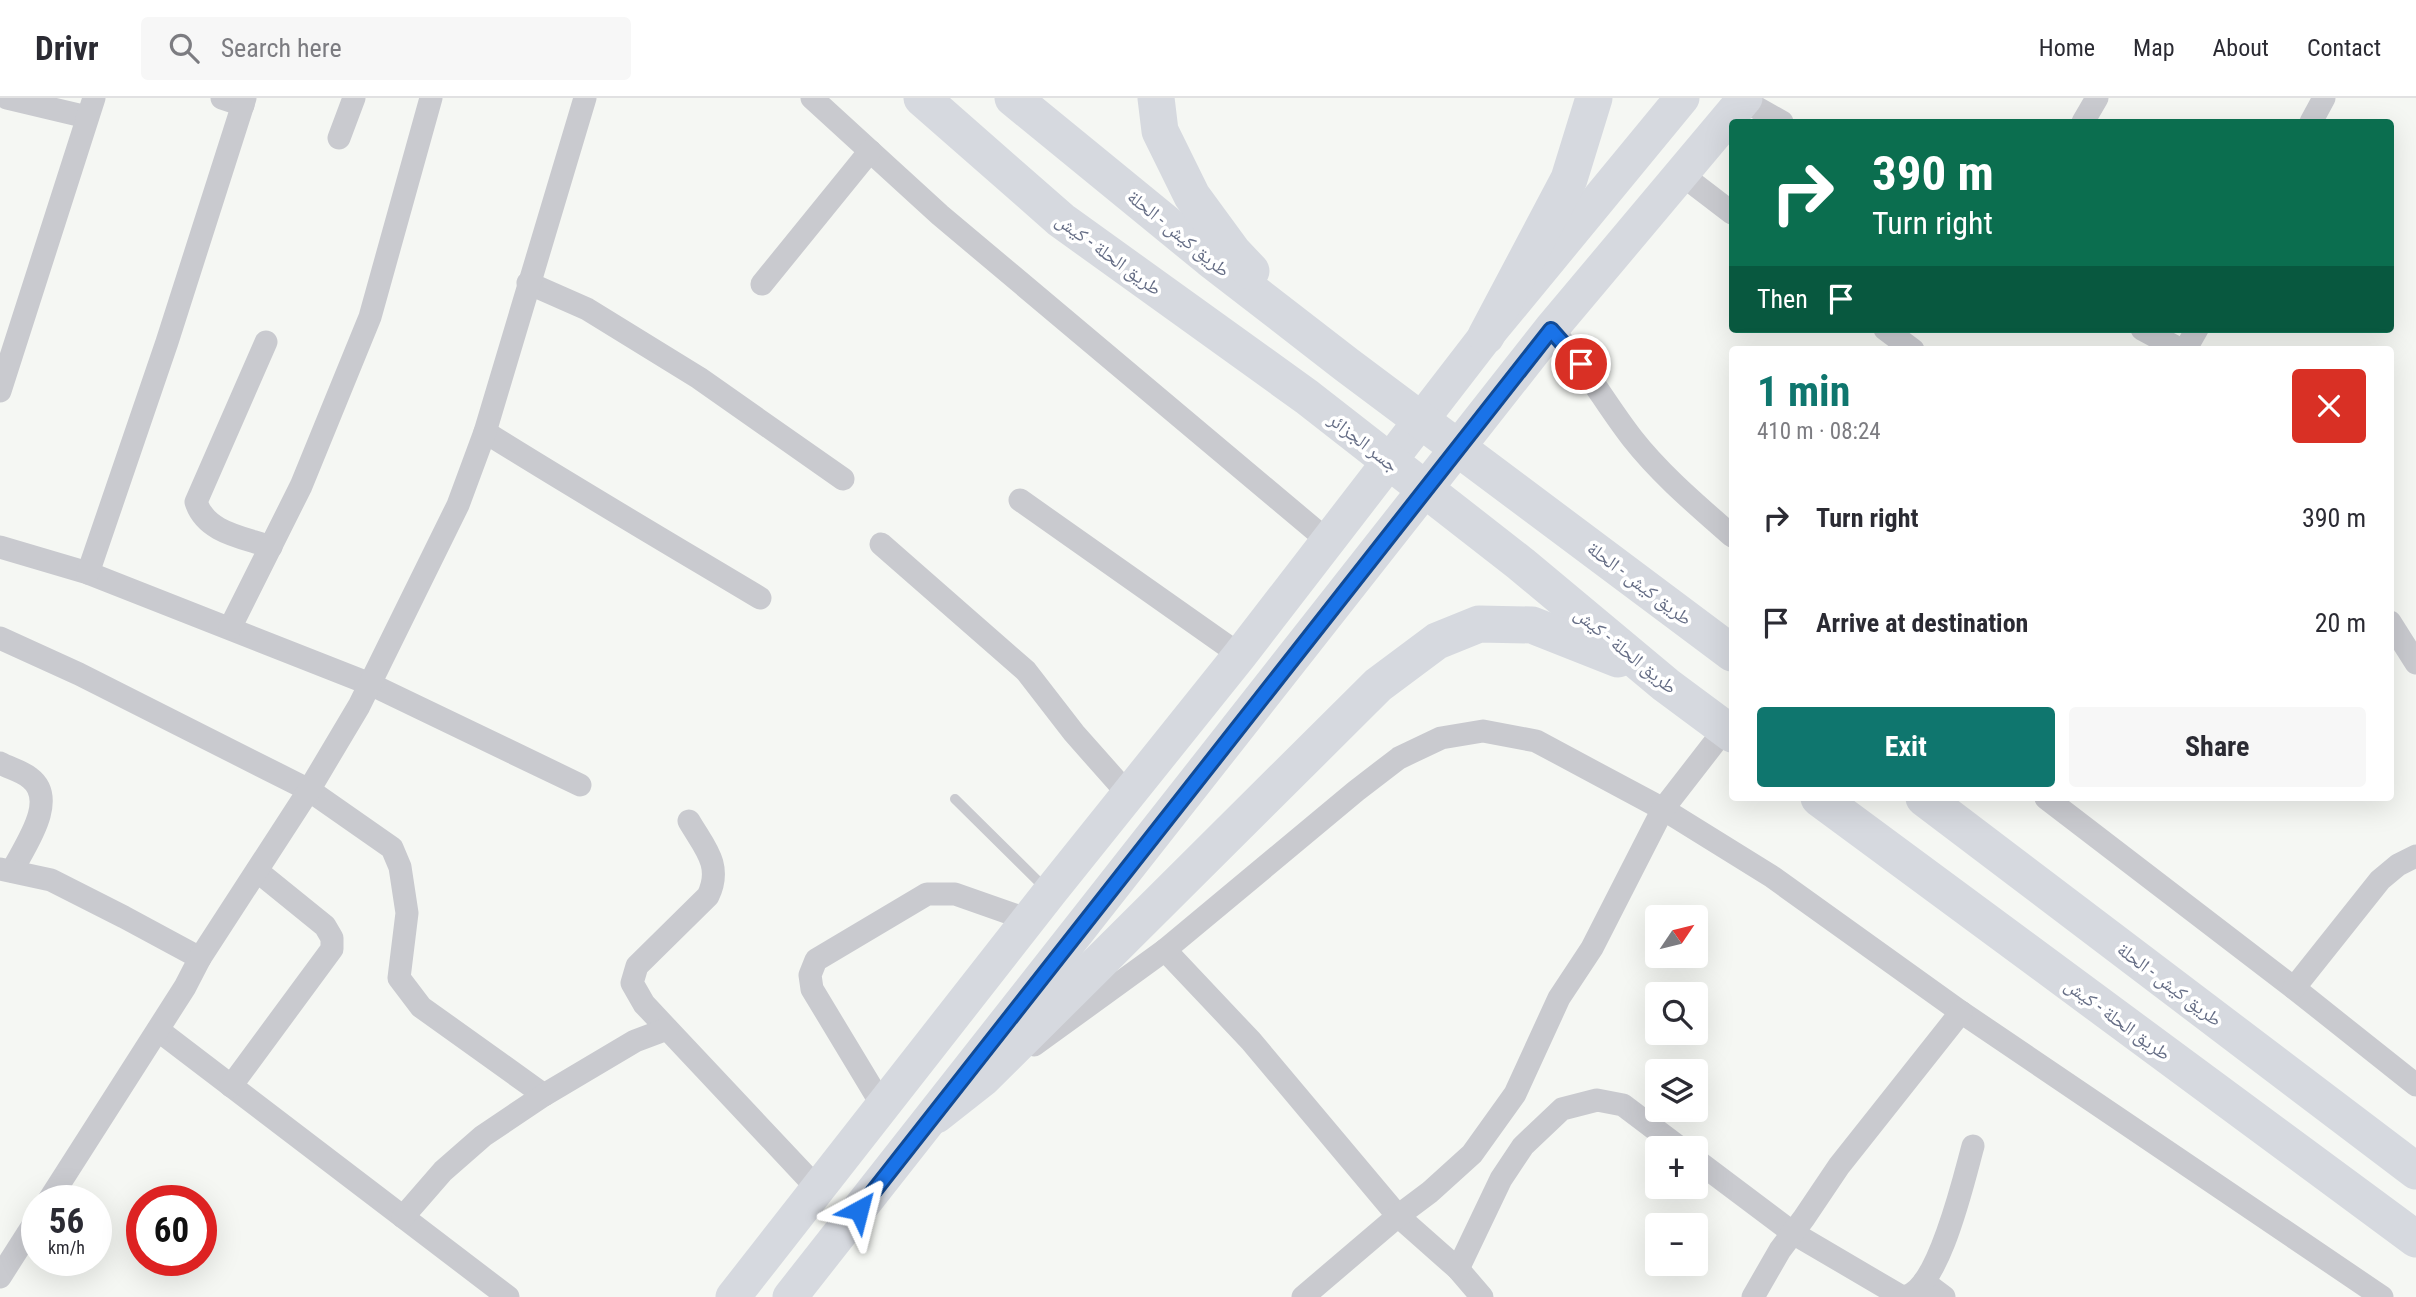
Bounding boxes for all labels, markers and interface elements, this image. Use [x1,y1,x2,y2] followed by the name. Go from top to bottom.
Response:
[141,17,631,80] search box
[35,29,99,68] text: Drivr
[165,29,203,67] icon: search
[221,33,342,63] text: Search here
[2039,34,2095,62] text: Home
[2133,34,2175,62] text: Map
[2213,34,2269,62] text: About
[2307,34,2381,62] text: Contact
[1872,145,1994,202] text: 390 m
[1757,147,1848,238] icon: right
[1123,185,1235,282] street label: طريق كيش - الحلة
[1872,204,1993,242] text: Turn right
[1051,208,1166,301] street label: طريق الحلة - كيش
[1822,280,1860,318] icon: arrive
[1757,284,1808,314] text: Then
[1551,334,1611,394] pin
[1562,345,1600,383] icon: arrive
[1757,367,1850,416] text: 1 min
[2292,369,2366,443] button: close
[1323,407,1403,477] street label: جسر الجزائر
[1757,418,1881,445] text: 410 m · 08:24
[1757,499,1795,537] icon: right
[1816,503,1918,533] text: Turn right
[2302,503,2366,533] text: 390 m
[1583,537,1697,630] street label: طريق كيش - الحلة
[1570,602,1682,699] street label: طريق الحلة - كيش
[1757,604,1795,642] icon: arrive
[1816,608,2028,638] text: Arrive at destination
[2315,608,2366,638] text: 20 m
[1757,707,2055,787] button: Exit
[2069,707,2366,787] button: Share
[1645,905,1708,968] north arrow
[1645,905,1708,1276] map controls
[2113,938,2227,1031] street label: طريق كيش - الحلة
[2060,973,2175,1066] street label: طريق الحلة - كيش
[1645,982,1708,1045] button: search
[1645,1059,1708,1122] button: layers
[1645,1136,1708,1199] button: +
[822,1173,896,1247] position arrow
[126,1185,217,1276] speed limit sign: 60
[49,1201,84,1242] text: 56
[1645,1213,1708,1276] button: −
[48,1237,85,1258] text: km/h

